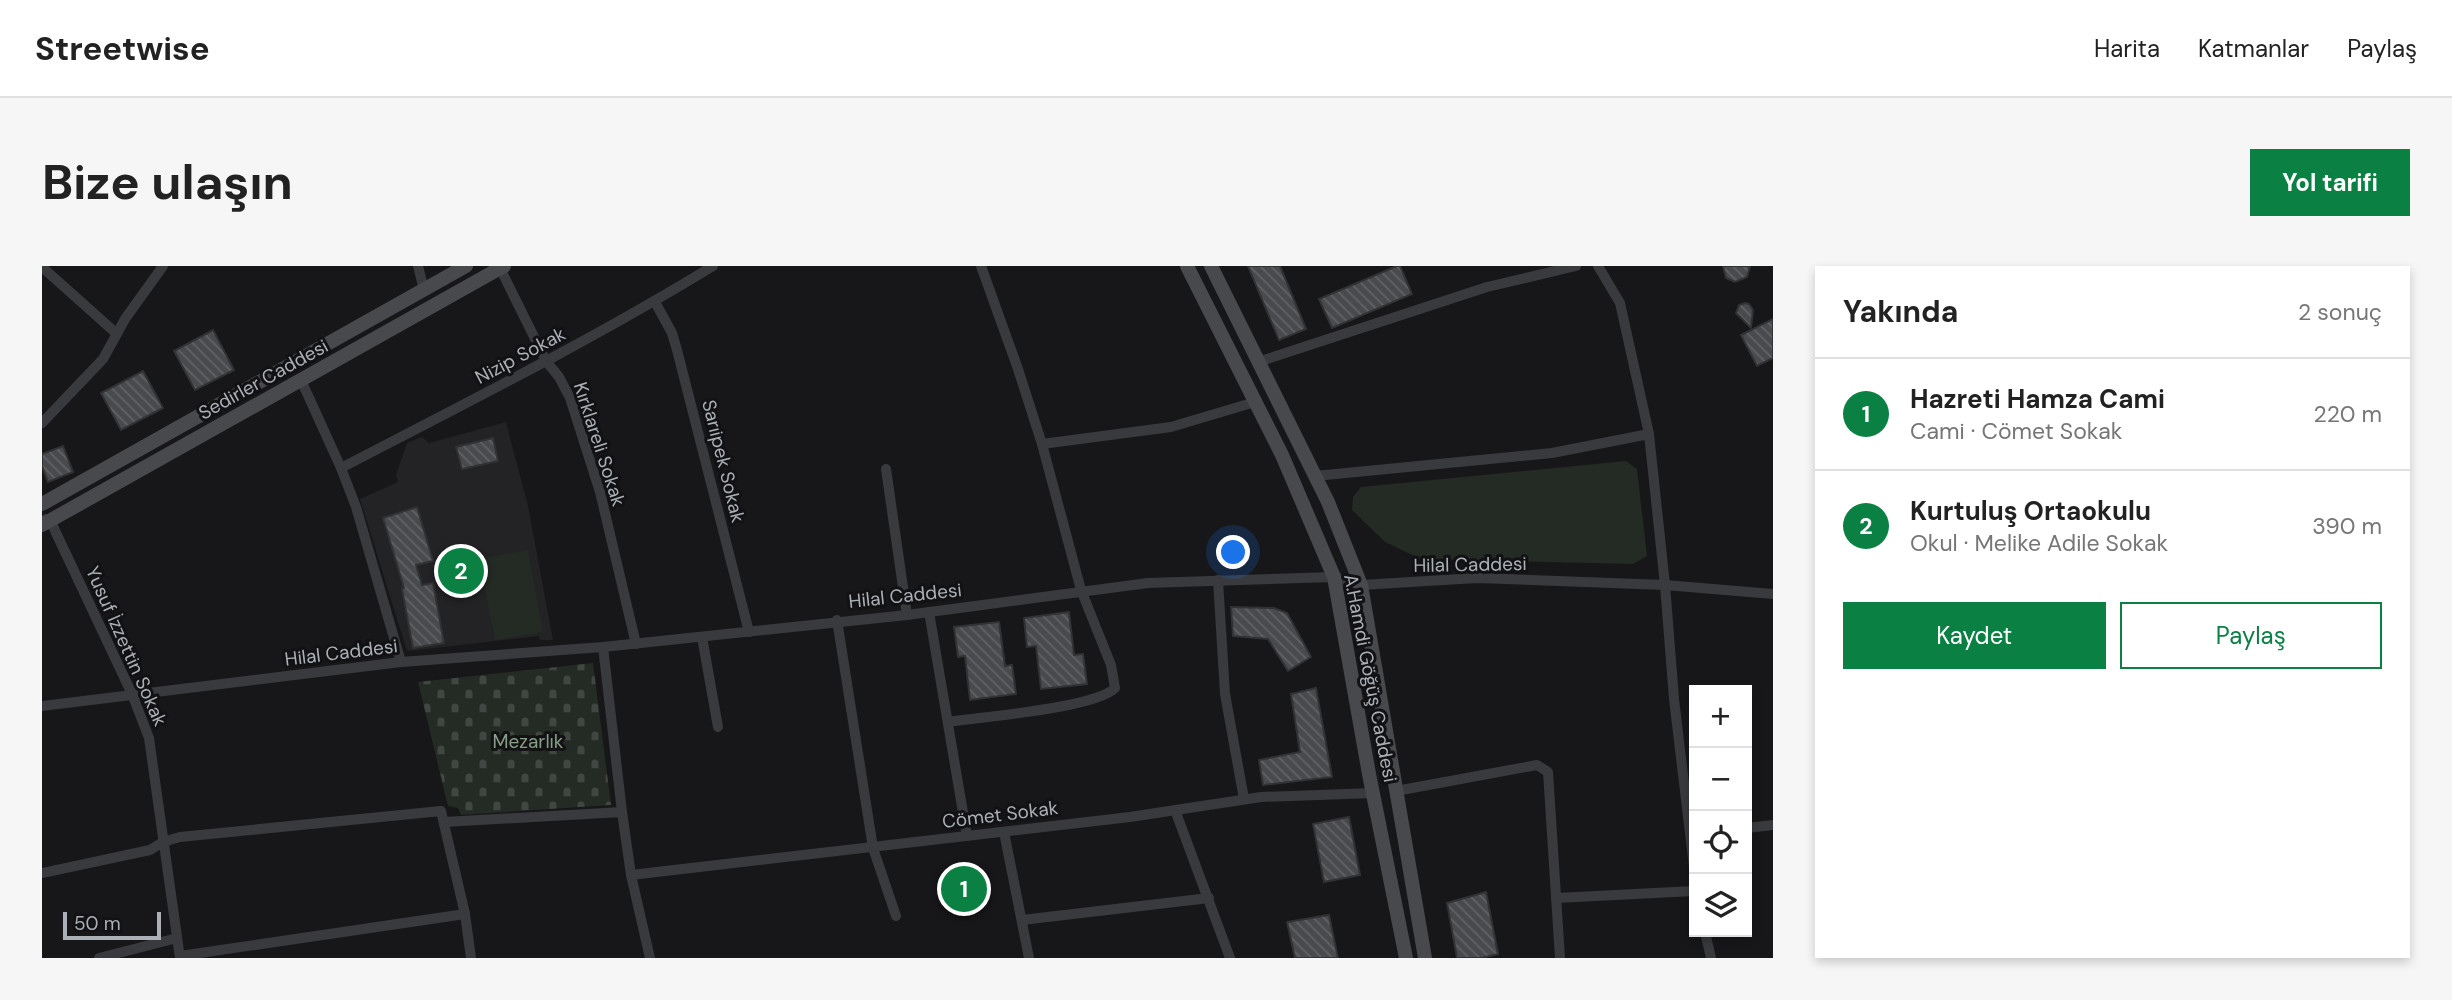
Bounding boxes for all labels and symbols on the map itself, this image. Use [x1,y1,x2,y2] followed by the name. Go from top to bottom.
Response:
[471,321,570,390] street label: Nizip Sokak
[194,333,332,425] street label: Sedirler Caddesi
[568,379,632,510] street label: Kırklareli Sokak
[696,397,751,526] street label: Sarıipek Sokak
[1216,535,1250,569] your location
[438,545,484,597] pin: 2
[1413,551,1527,578] street label: Hilal Caddesi
[80,562,173,730] street label: Yusuf İzzettin Sokak
[1338,572,1403,784] street label: A.Hamdi Göğüş Caddesi
[847,577,963,614] street label: Hilal Caddesi
[283,633,399,672] street label: Hilal Caddesi
[493,729,564,754] park label: Mezarlık
[941,795,1060,834] street label: Cömet Sokak
[941,863,987,915] pin: 1
[63,909,161,941] scale bar

